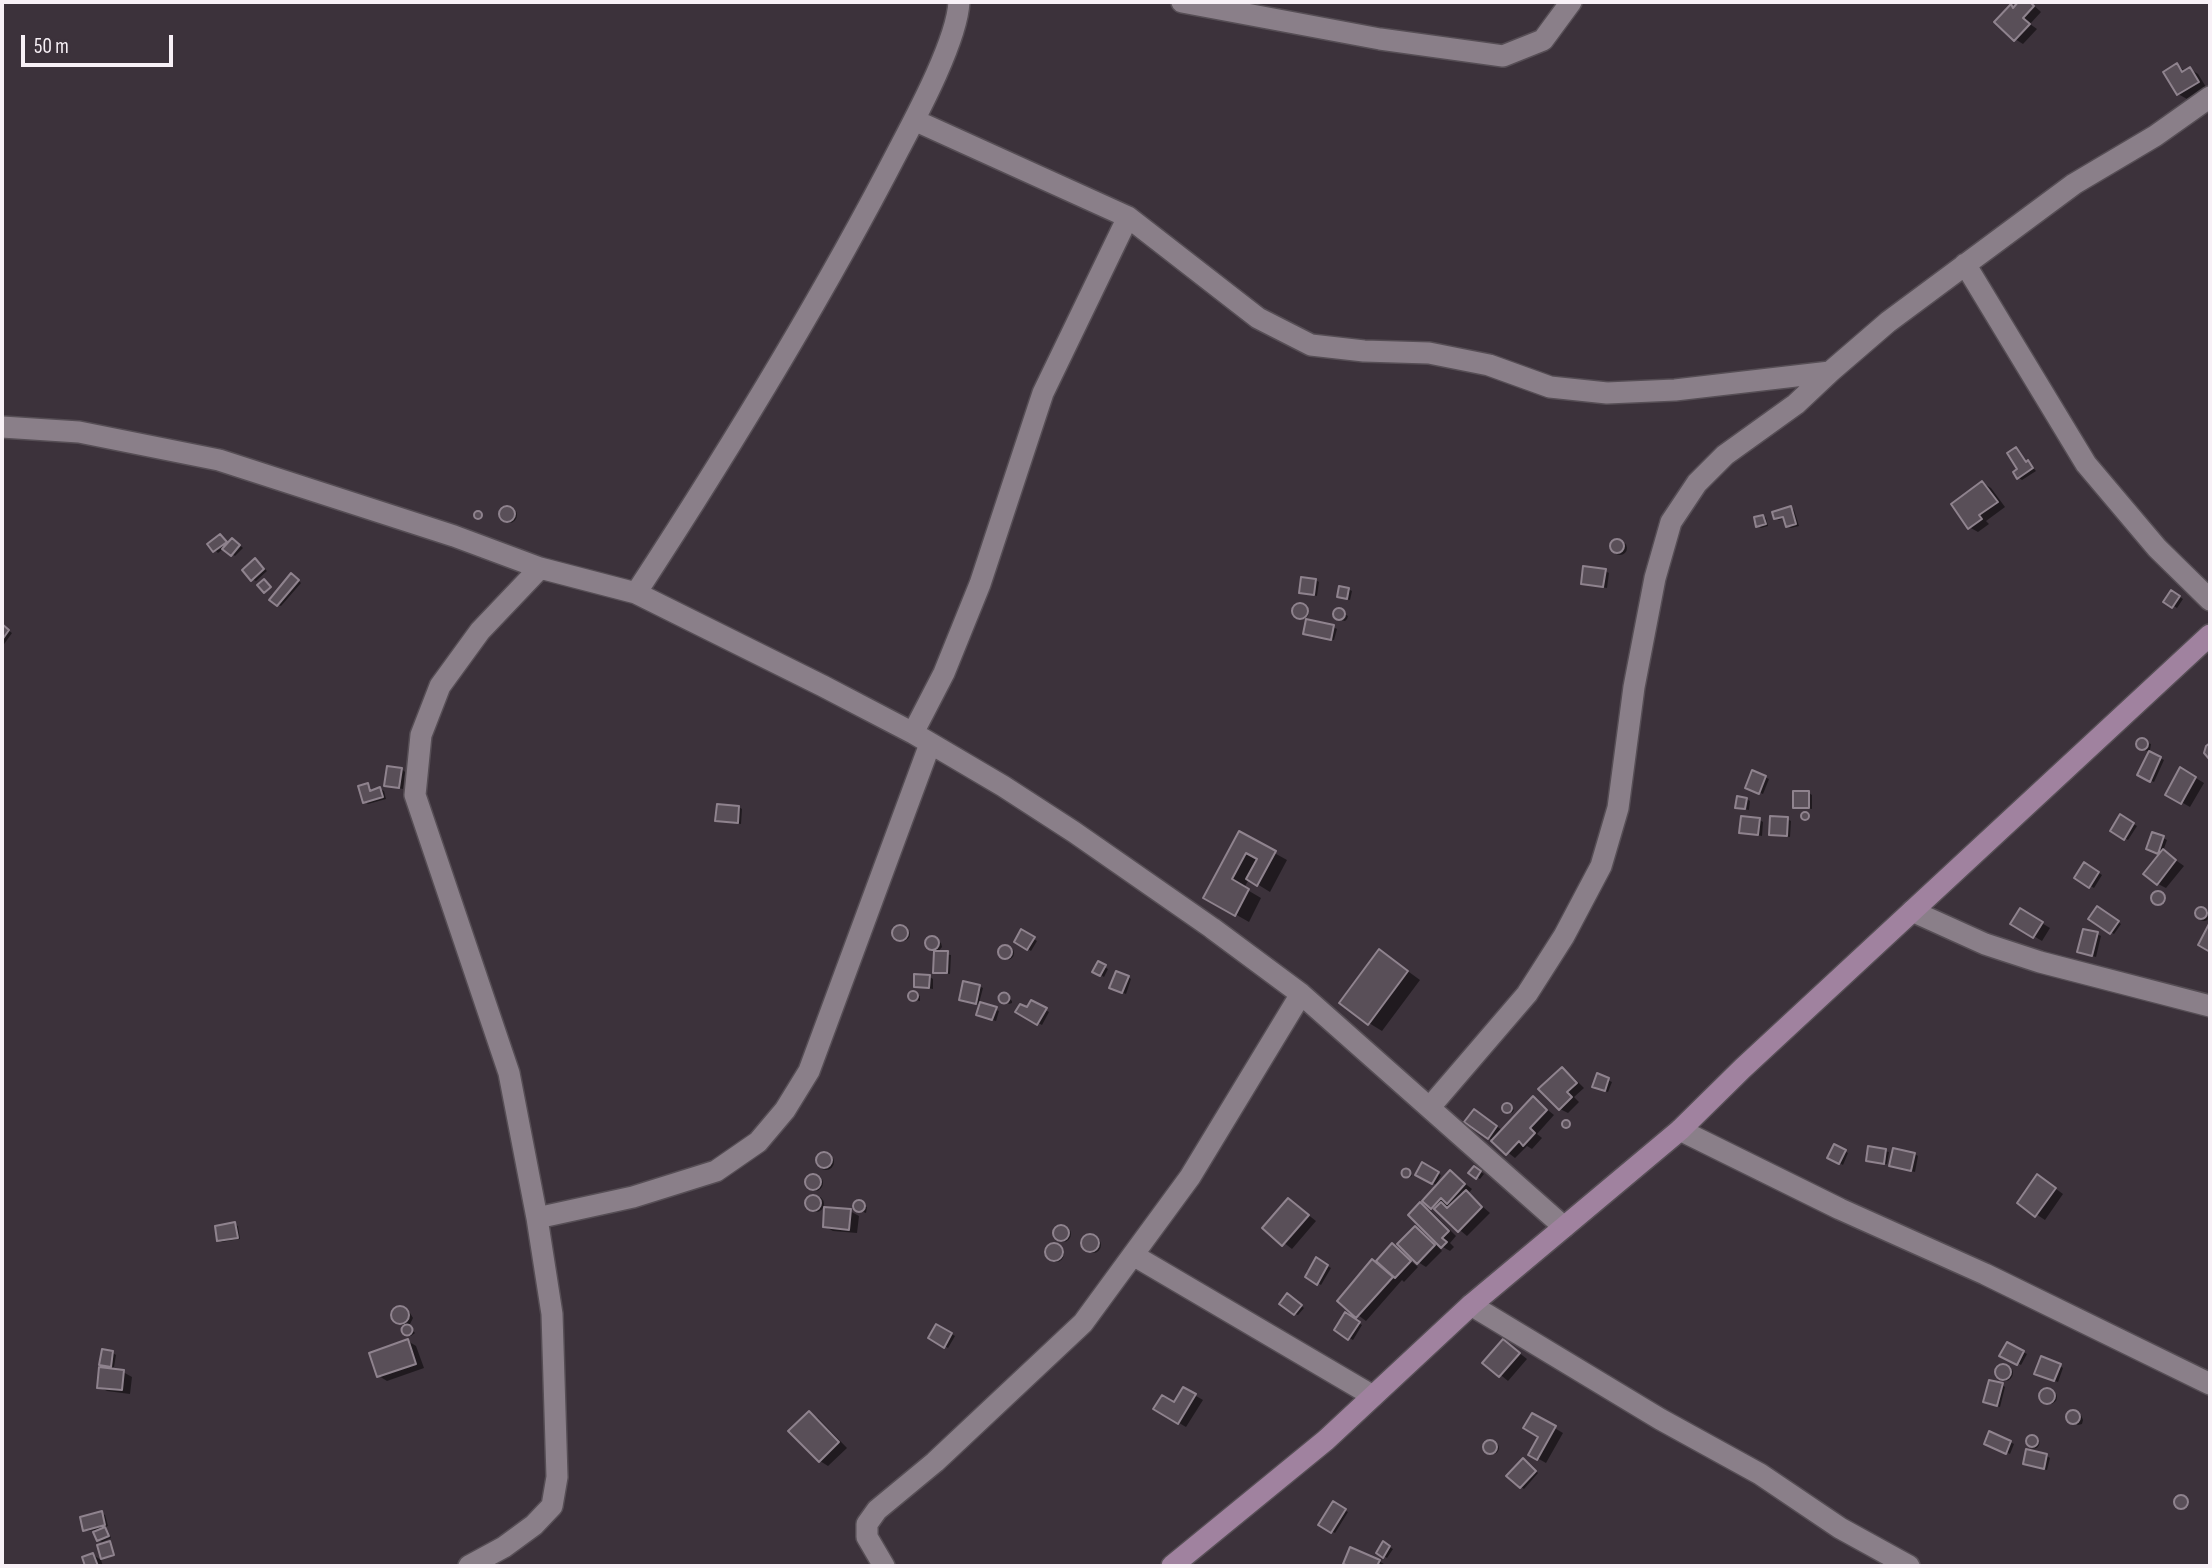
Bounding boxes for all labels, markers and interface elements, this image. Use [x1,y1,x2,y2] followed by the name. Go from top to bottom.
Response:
[24,21,177,65] scale bar
[34,34,69,59] text: 50 m

